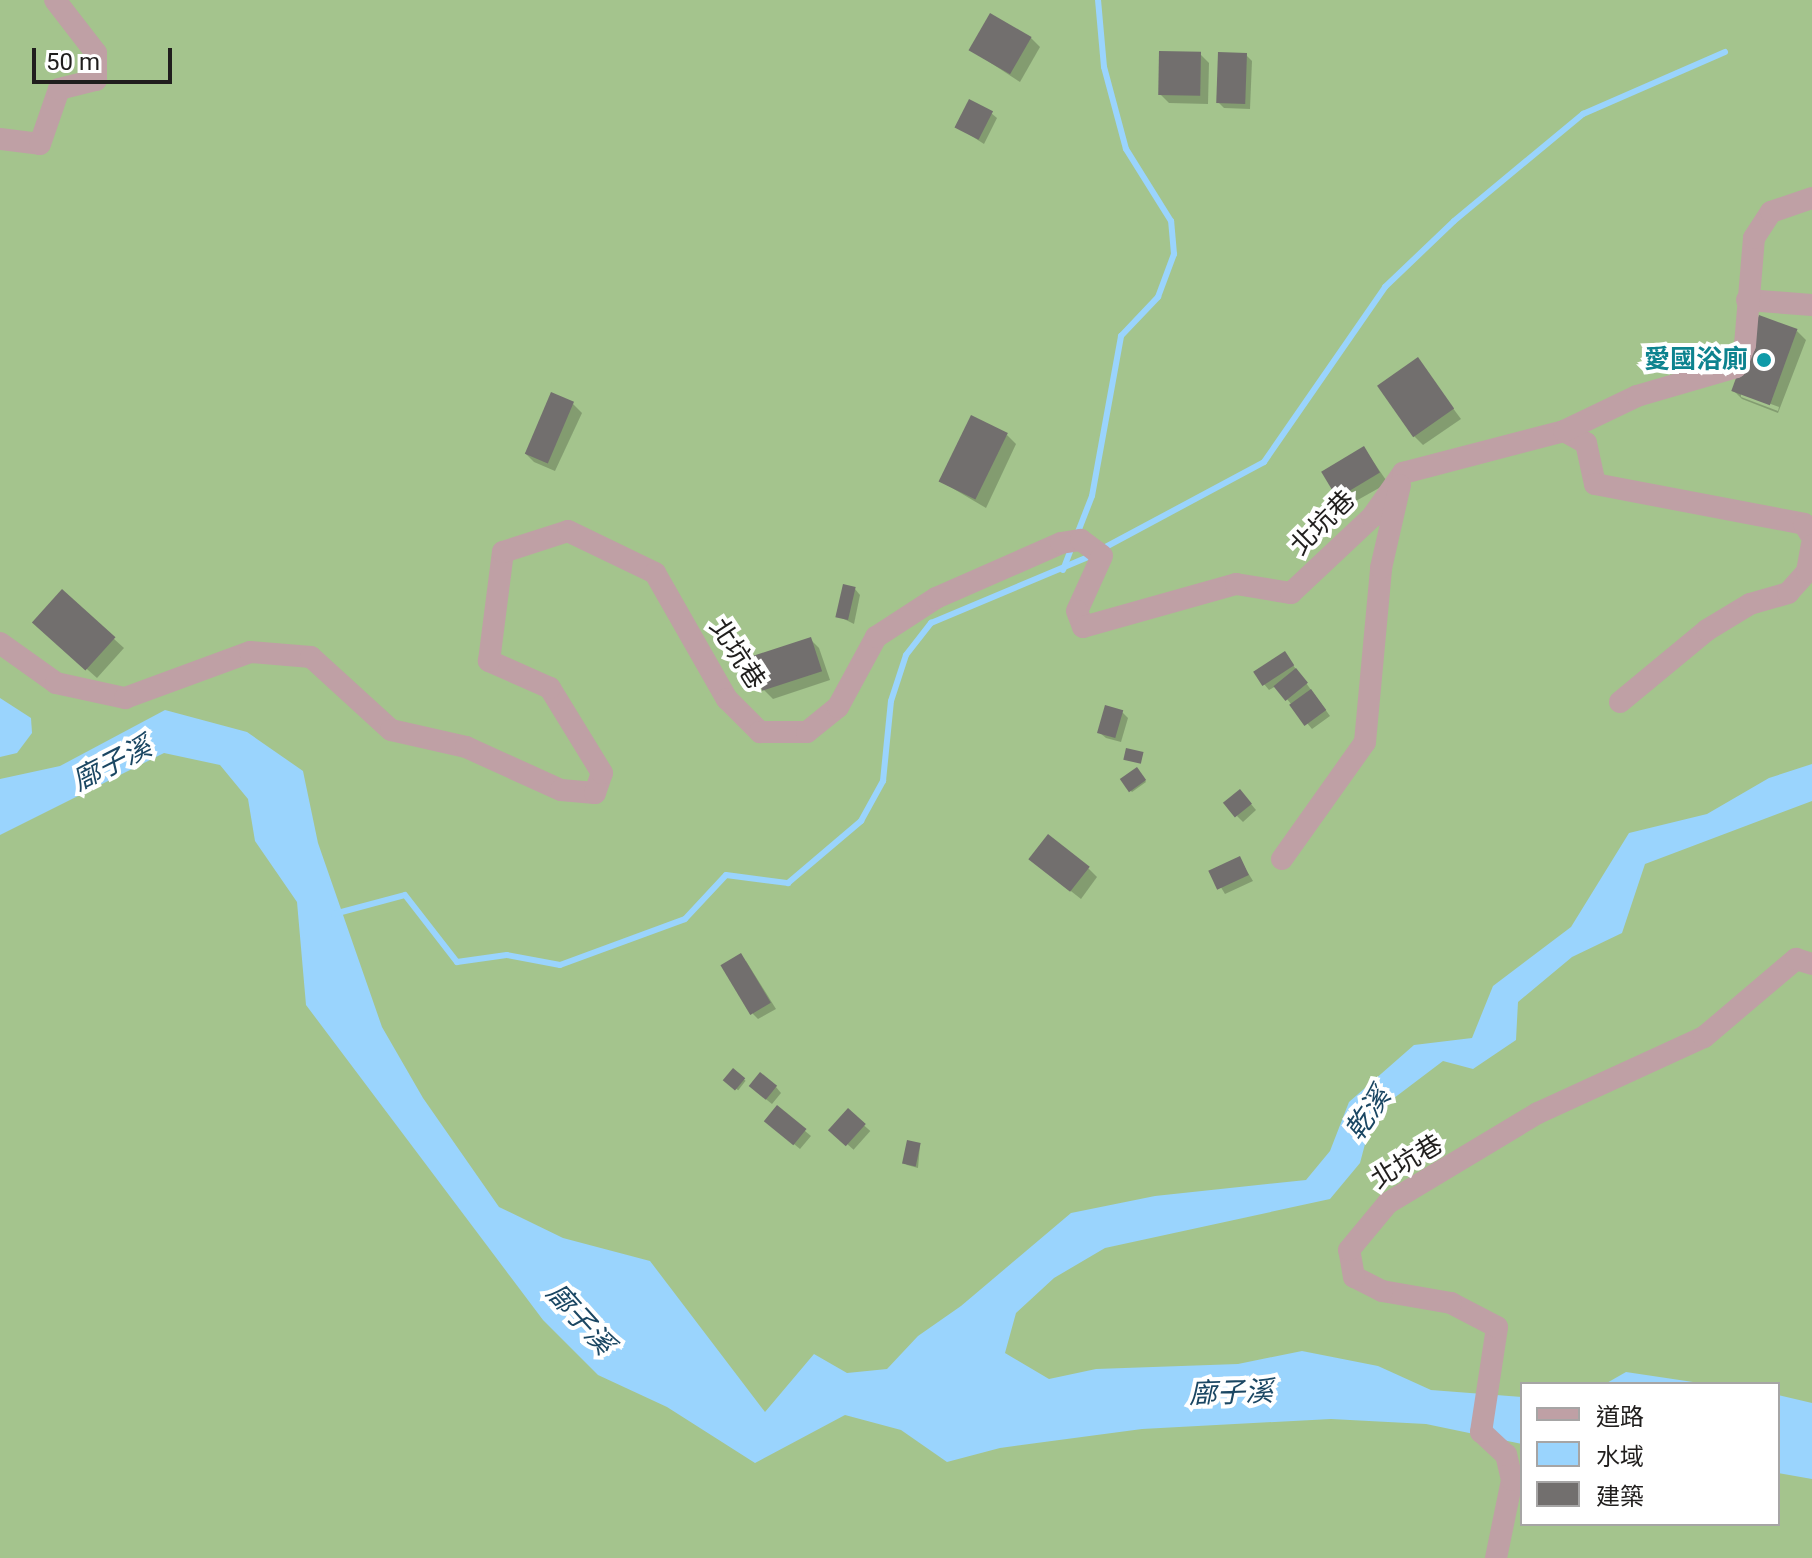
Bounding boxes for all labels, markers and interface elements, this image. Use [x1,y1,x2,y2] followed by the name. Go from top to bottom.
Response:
[36,32,176,82] scale bar
[46,48,100,76] text: 50 m
[1644,344,1748,376] place label: 愛國浴廁
[1755,351,1773,369] marker: 愛國浴廁
[1284,484,1362,562] street label: 北坑巷
[703,613,771,695] street label: 北坑巷
[67,730,157,798] water label: 廍子溪
[1338,1081,1398,1147] water label: 乾溪
[1366,1129,1448,1195] street label: 北坑巷
[539,1277,621,1361] water label: 廍子溪
[1188,1375,1274,1411] water label: 廍子溪
[1520,1382,1780,1526] legend
[1596,1403,1644,1431] text: 道路
[1596,1443,1644,1471] text: 水域
[1596,1483,1644,1511] text: 建築

